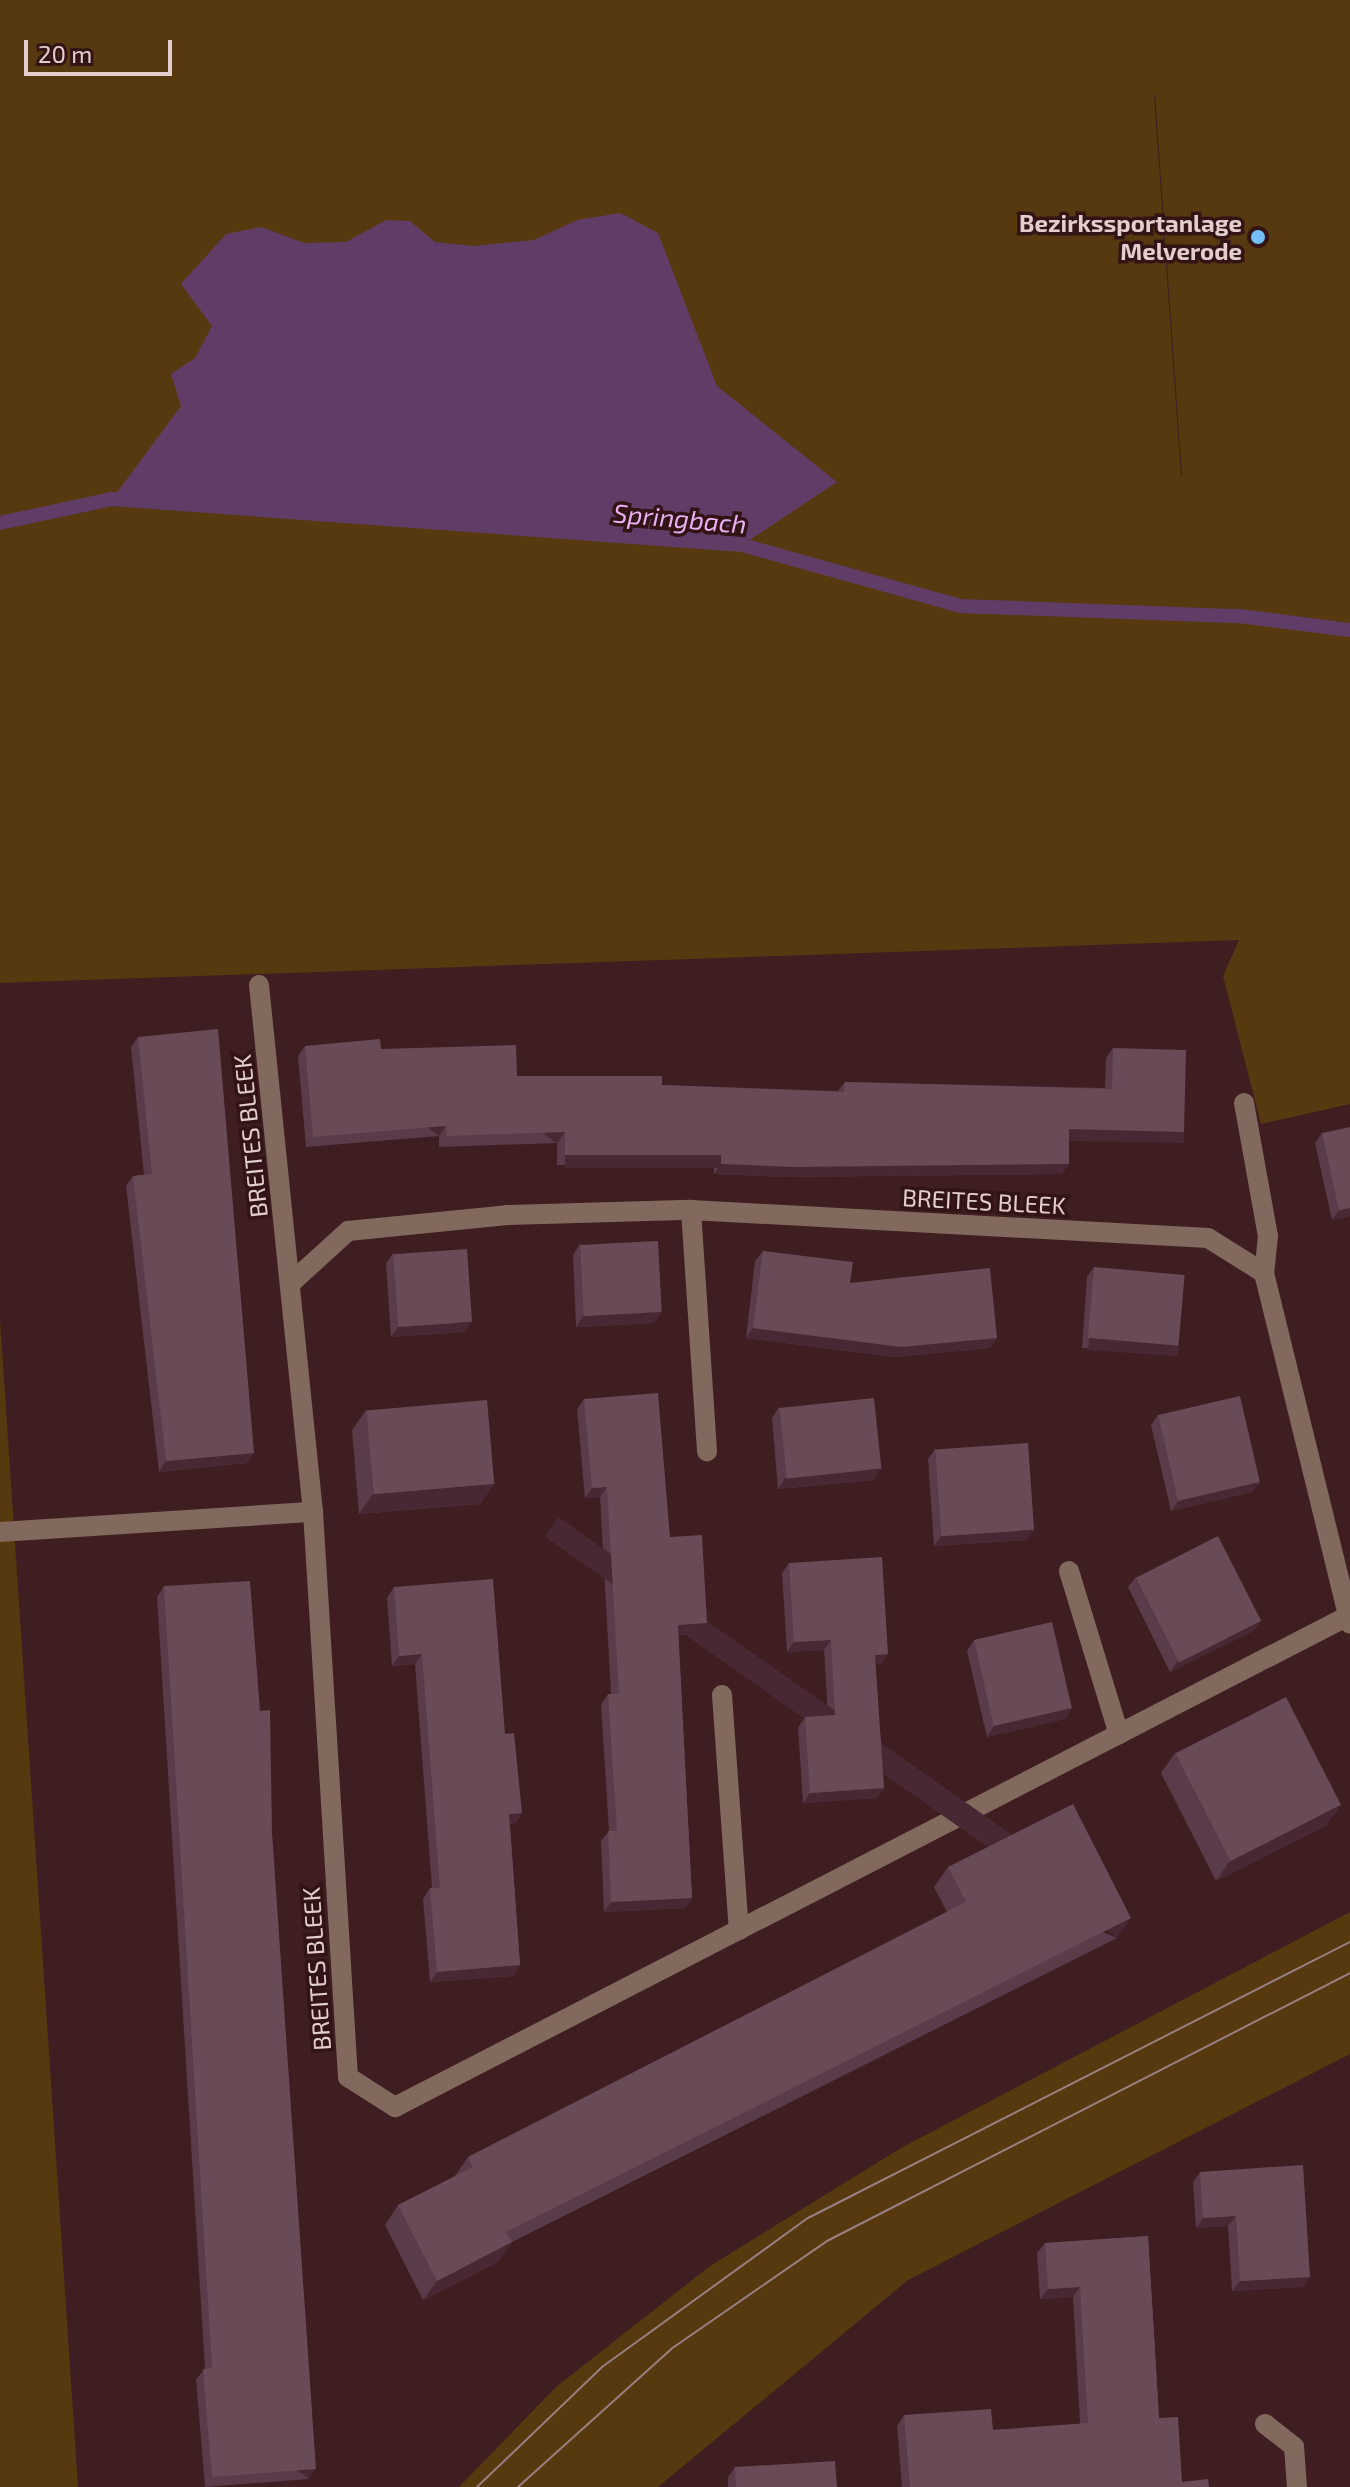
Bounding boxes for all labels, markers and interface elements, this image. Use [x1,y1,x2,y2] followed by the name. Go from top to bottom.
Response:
[28,24,176,74] scale bar
[38,39,92,68] text: 20 m
[1019,209,1242,265] place label: Bezirkssportanlage Melverode
[1249,228,1267,246] marker: Bezirkssportanlage Melverode
[612,497,748,539] water label: Springbach
[227,1053,273,1219] street label: BREITES BLEEK
[901,1182,1067,1220] street label: BREITES BLEEK
[296,1886,336,2052] street label: BREITES BLEEK

